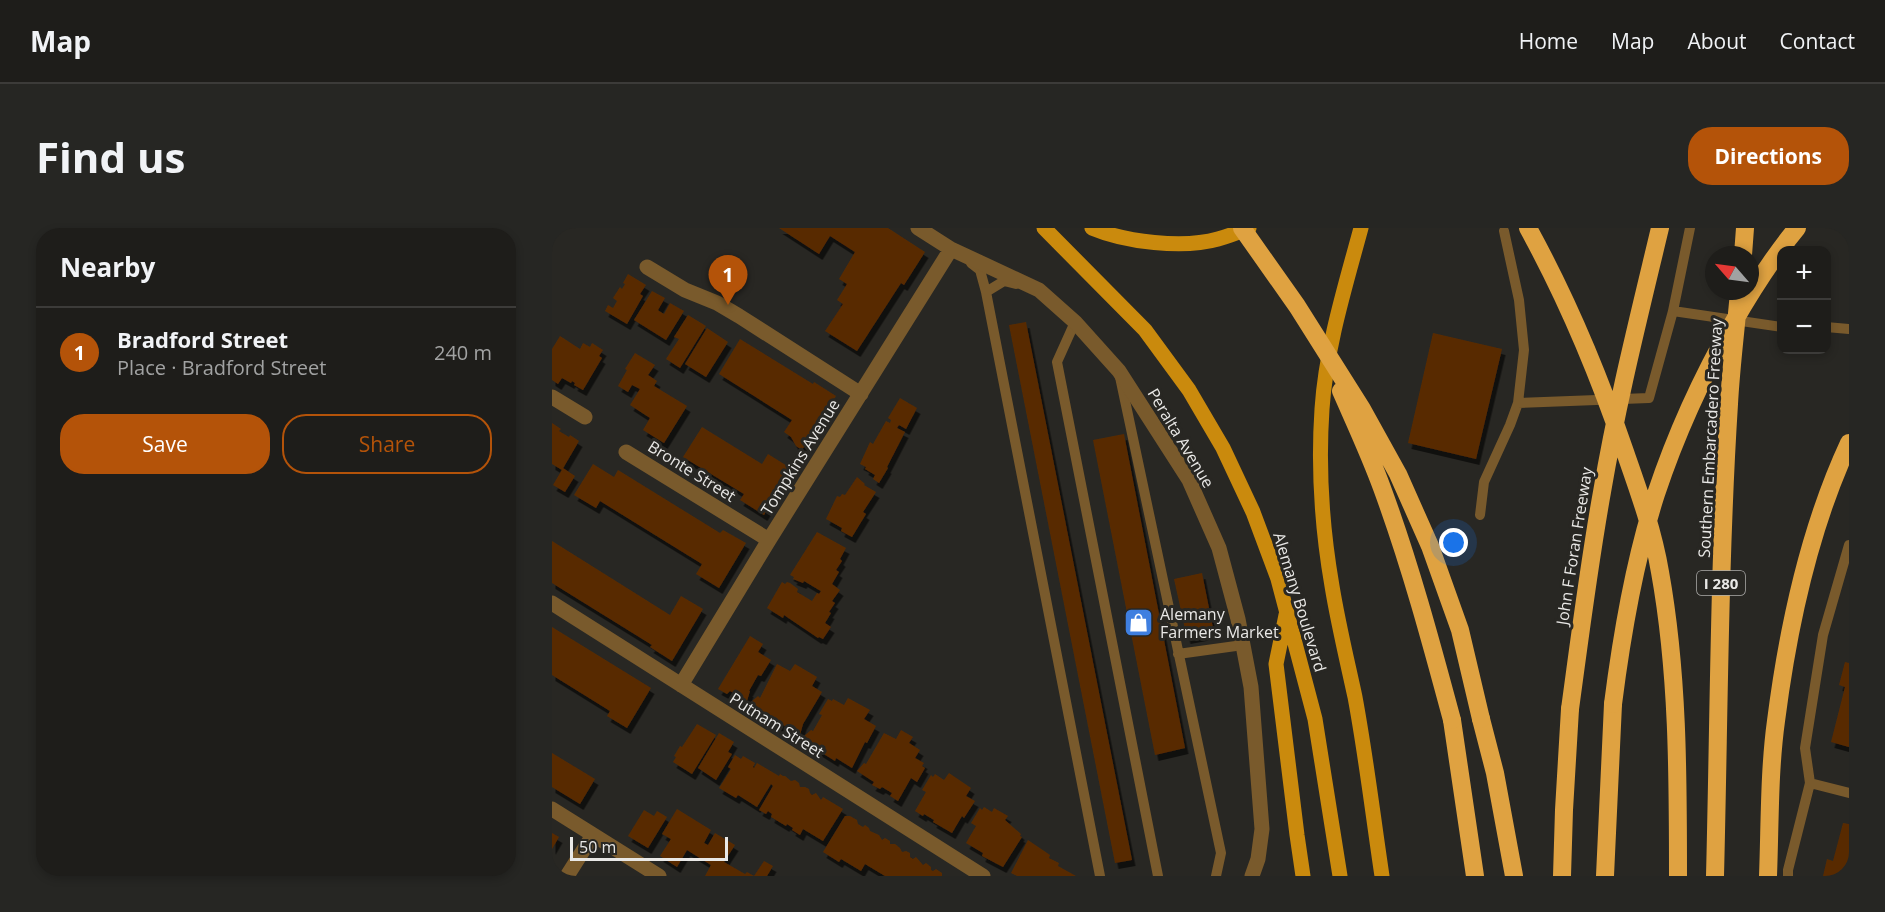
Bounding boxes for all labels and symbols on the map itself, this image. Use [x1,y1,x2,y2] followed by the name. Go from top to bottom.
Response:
[1705,246,1759,300] north arrow
[708,256,747,305] pin: 1
[1693,317,1727,558] street label: Southern Embarcadero Freeway
[1143,384,1219,492] street label: Peralta Avenue
[755,395,845,519] street label: Tompkins Avenue
[644,435,740,507] street label: Bronte Street
[1550,465,1597,628] street label: John F Foran Freeway
[1439,528,1468,557] your location
[1268,530,1332,674] street label: Alemany Boulevard
[1697,571,1745,595] road number: I 280
[1160,603,1279,643] place label: Alemany Farmers Market
[1123,607,1155,639] shop icon: Alemany Farmers Market
[726,687,829,763] street label: Putnam Street
[570,834,728,862] scale bar

